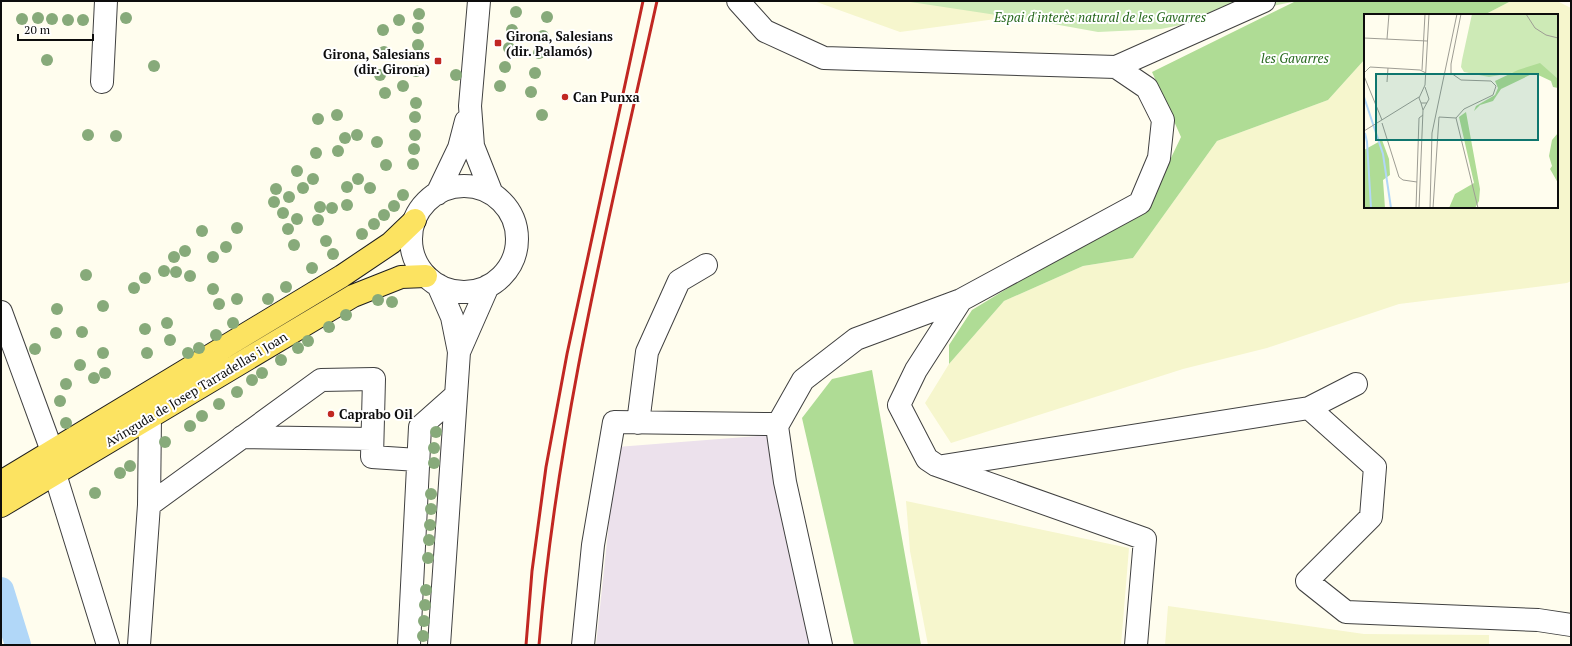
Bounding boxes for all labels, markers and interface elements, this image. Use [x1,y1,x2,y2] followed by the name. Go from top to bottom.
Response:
[993,8,1207,26] park label: Espai d'interès natural de les Gavarres
[1364,14,1558,208] inset map
[18,16,93,42] scale bar
[24,22,51,37] text: 20 m
[506,27,613,60] place label: Girona, Salesians (dir. Palamós)
[493,38,503,48] marker: Girona, Salesians (dir. Palamós)
[323,45,430,78] place label: Girona, Salesians (dir. Girona)
[1261,49,1329,67] park label: les Gavarres
[433,56,443,66] marker: Girona, Salesians (dir. Girona)
[573,88,641,106] place label: Can Punxa
[560,92,570,102] marker: Can Punxa
[102,327,291,451] street label: Avinguda de Josep Tarradellas i Joan
[339,405,413,423] place label: Caprabo Oil
[326,409,336,419] marker: Caprabo Oil

